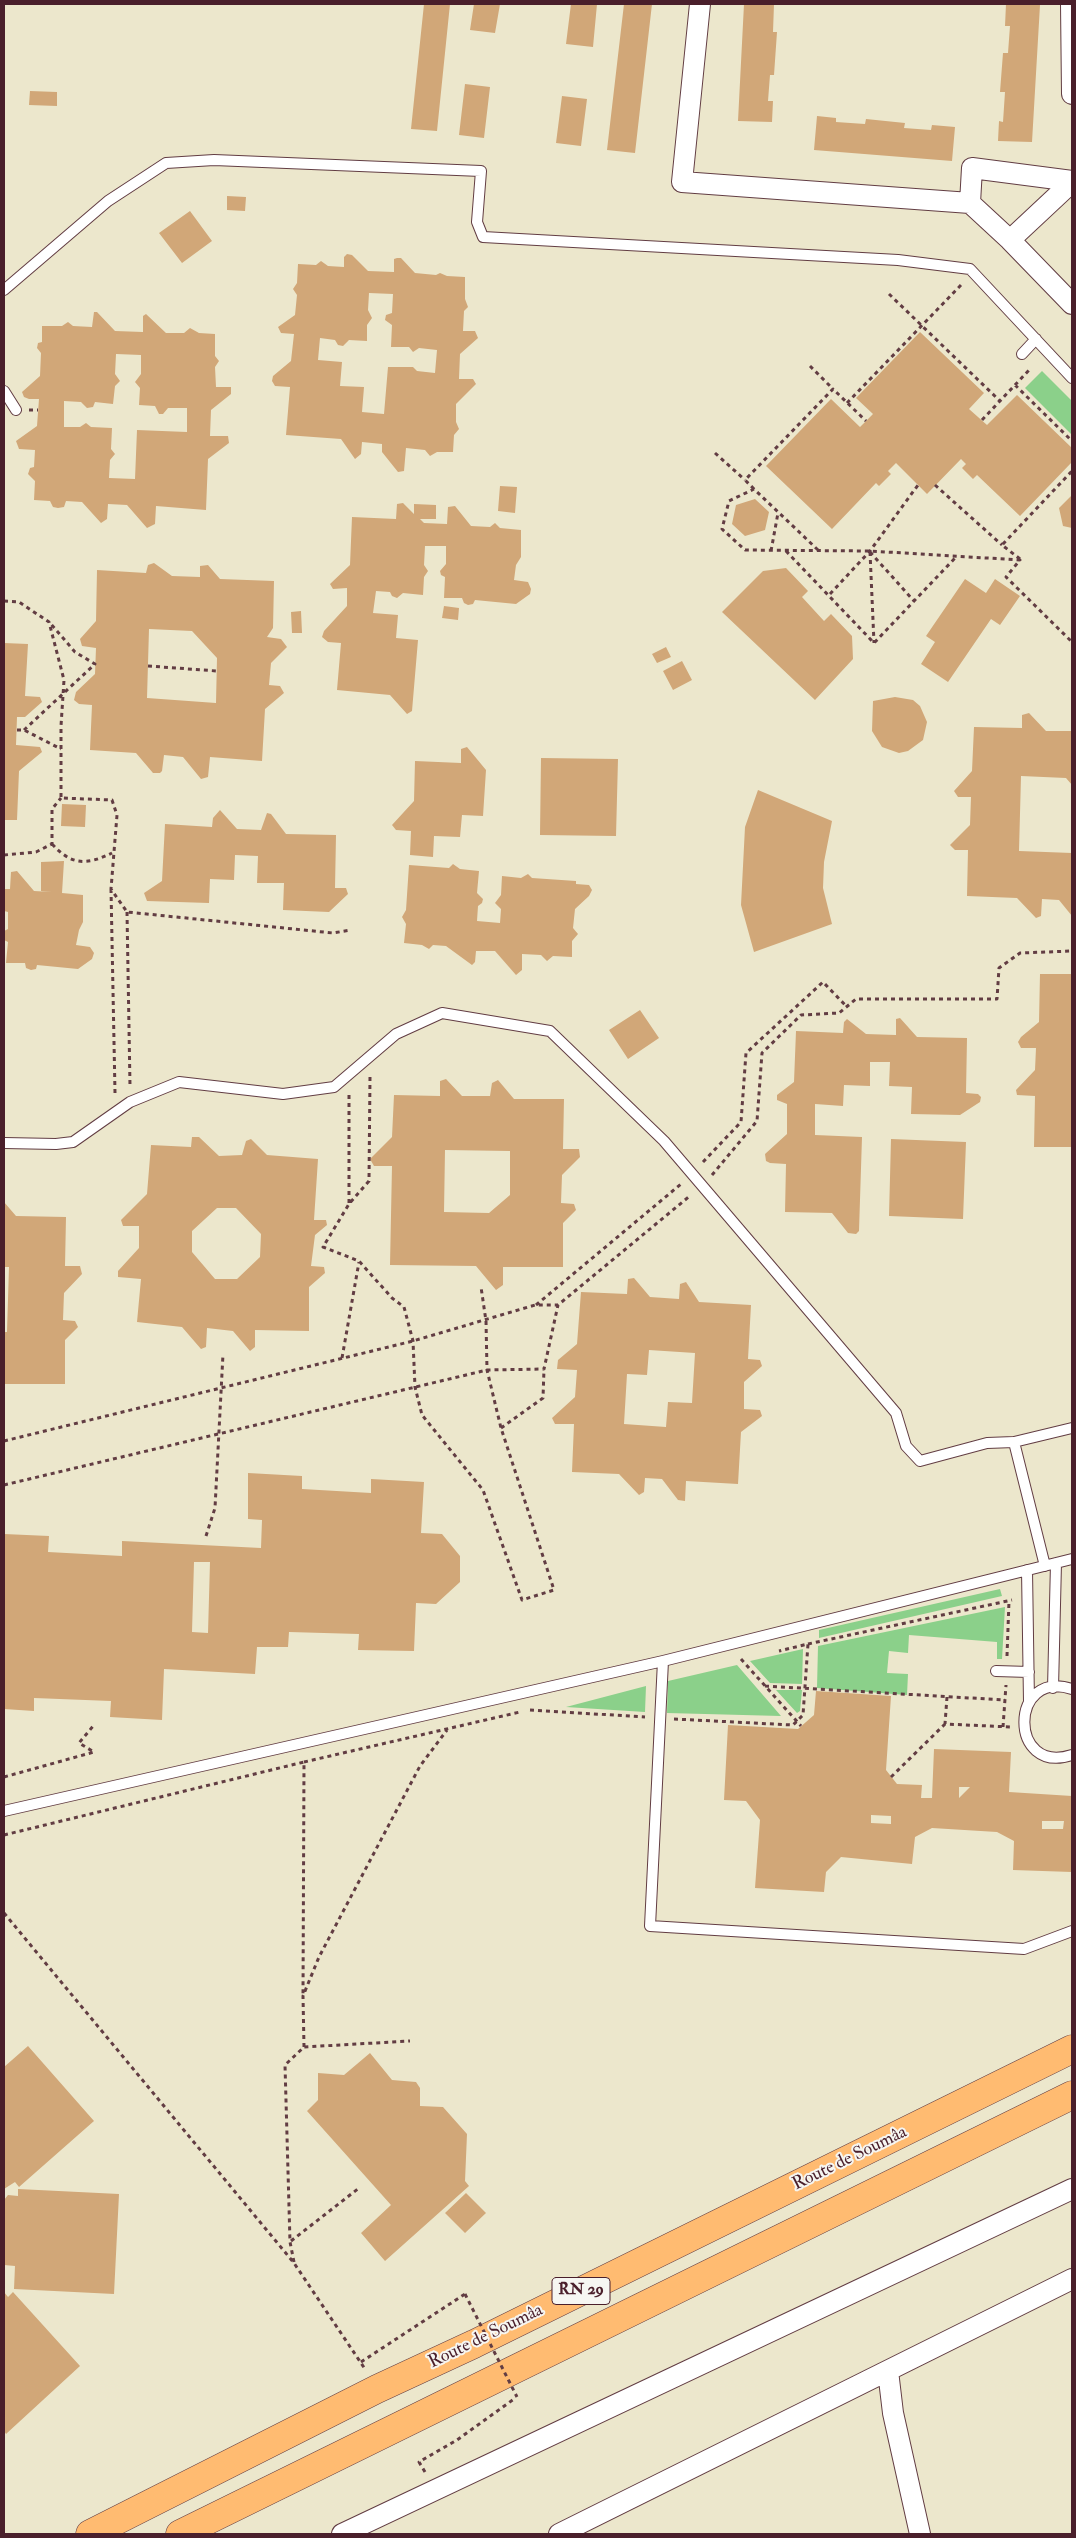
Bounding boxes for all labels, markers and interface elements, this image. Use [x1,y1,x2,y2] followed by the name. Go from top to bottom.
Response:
[789,2122,911,2196] street label: Route de Soumâa
[552,2278,610,2304] road number: RN 29
[425,2300,547,2374] street label: Route de Soumâa

